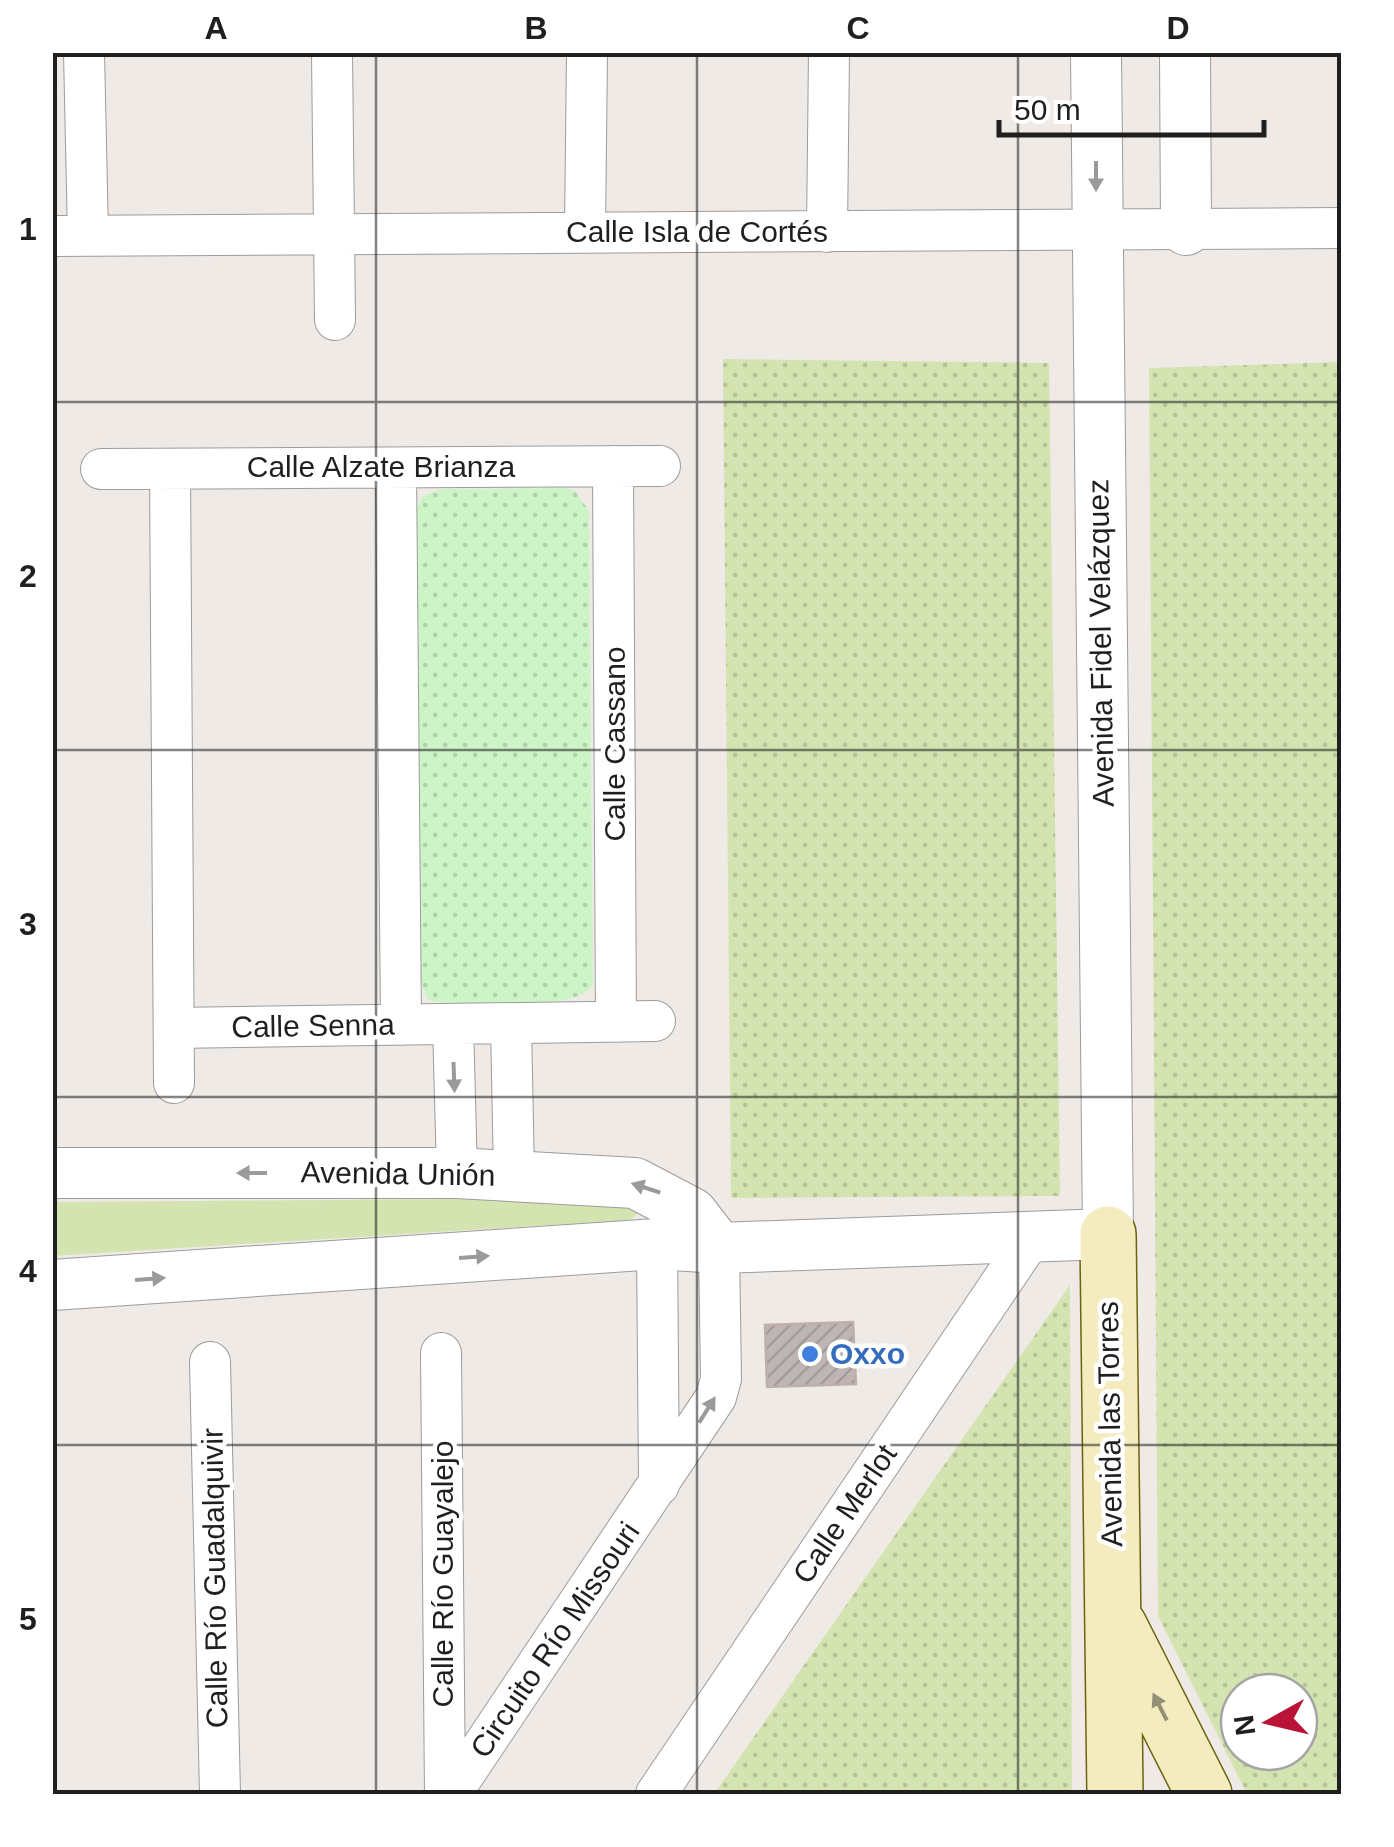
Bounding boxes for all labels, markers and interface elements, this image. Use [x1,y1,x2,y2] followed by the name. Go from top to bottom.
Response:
[204,10,228,46] text: A
[524,10,548,46] text: B
[846,10,870,46] text: C
[1166,10,1190,46] text: D
[999,75,1264,137] scale bar
[1014,93,1081,126] text: 50 m
[1088,160,1104,192] one-way arrow
[19,211,37,247] text: 1
[566,215,828,248] street label: Calle Isla de Cortés
[247,450,516,483] street label: Calle Alzate Brianza
[1081,479,1120,807] street label: Avenida Fidel Velázquez
[19,558,37,594] text: 2
[598,646,631,842] street label: Calle Cassano
[19,906,37,942] text: 3
[231,1008,395,1043] street label: Calle Senna
[447,1061,463,1093] one-way arrow
[300,1155,496,1192] street label: Avenida Unión
[235,1165,267,1181] one-way arrow
[630,1180,660,1195] one-way arrow
[459,1249,491,1265] one-way arrow
[19,1253,37,1289] text: 4
[134,1271,166,1287] one-way arrow
[1091,1301,1128,1547] street label: Avenida las Torres
[830,1337,905,1370] place label: Oxxo
[799,1343,821,1365] marker: Oxxo
[698,1396,716,1424] one-way arrow
[195,1428,234,1728] street label: Calle Río Guadalquivir
[786,1438,903,1589] street label: Calle Merlot
[426,1441,459,1707] street label: Calle Río Guayalejo
[464,1516,646,1764] street label: Circuito Río Missouri
[19,1601,37,1637] text: 5
[1219,1672,1319,1772] north arrow
[1152,1693,1169,1722] one-way arrow
[1228,1713,1261,1738] text: N

